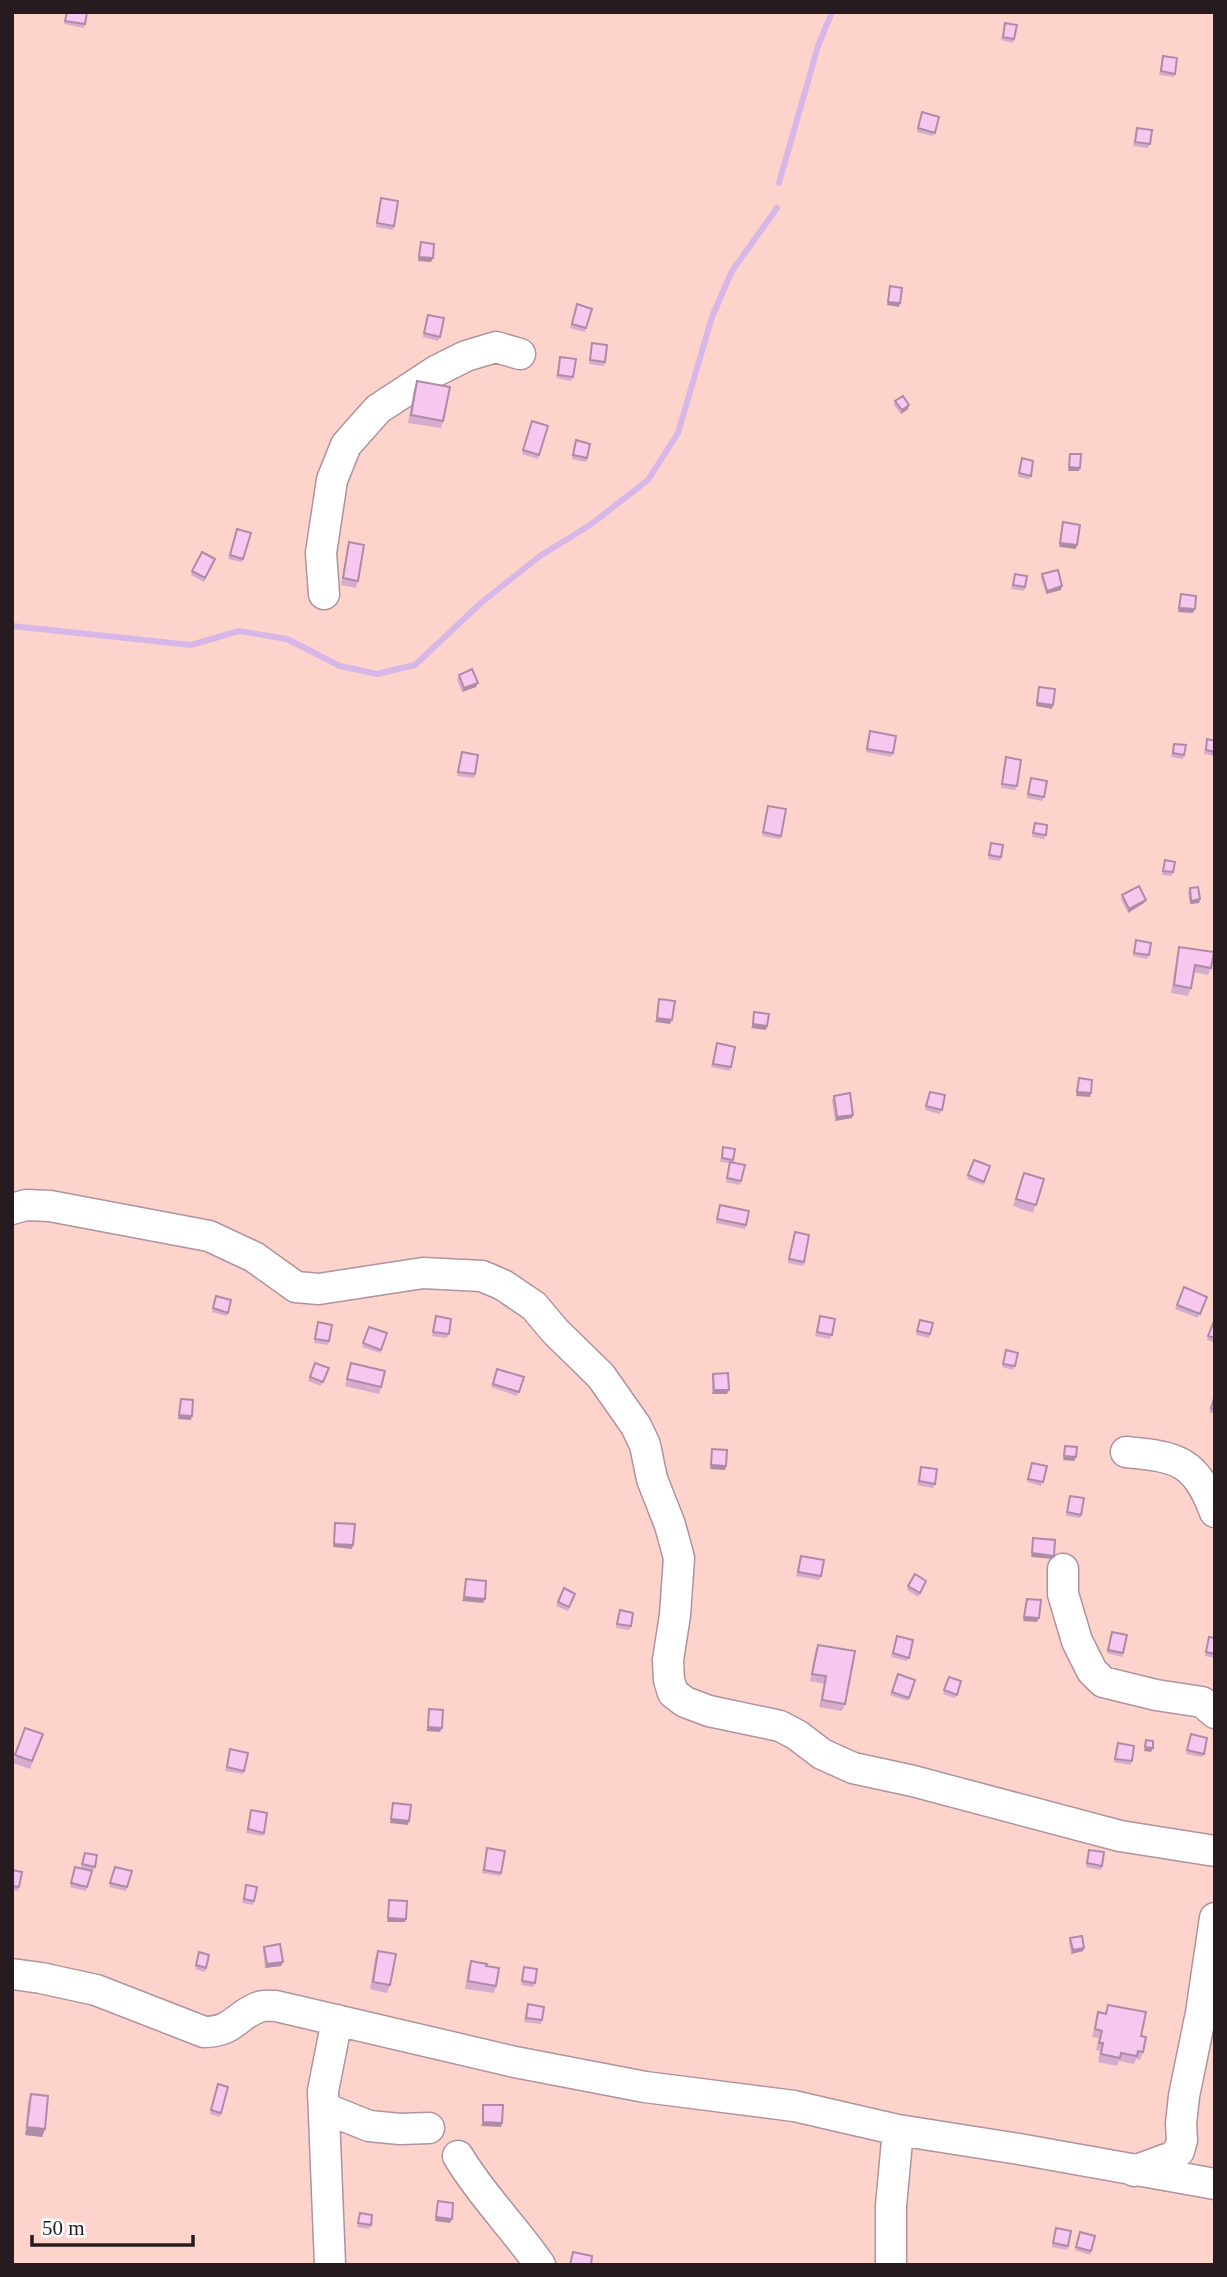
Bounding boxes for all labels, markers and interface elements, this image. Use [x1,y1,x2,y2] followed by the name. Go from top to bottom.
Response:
[32,2204,192,2248] scale bar
[42,2216,85,2240] text: 50 m

